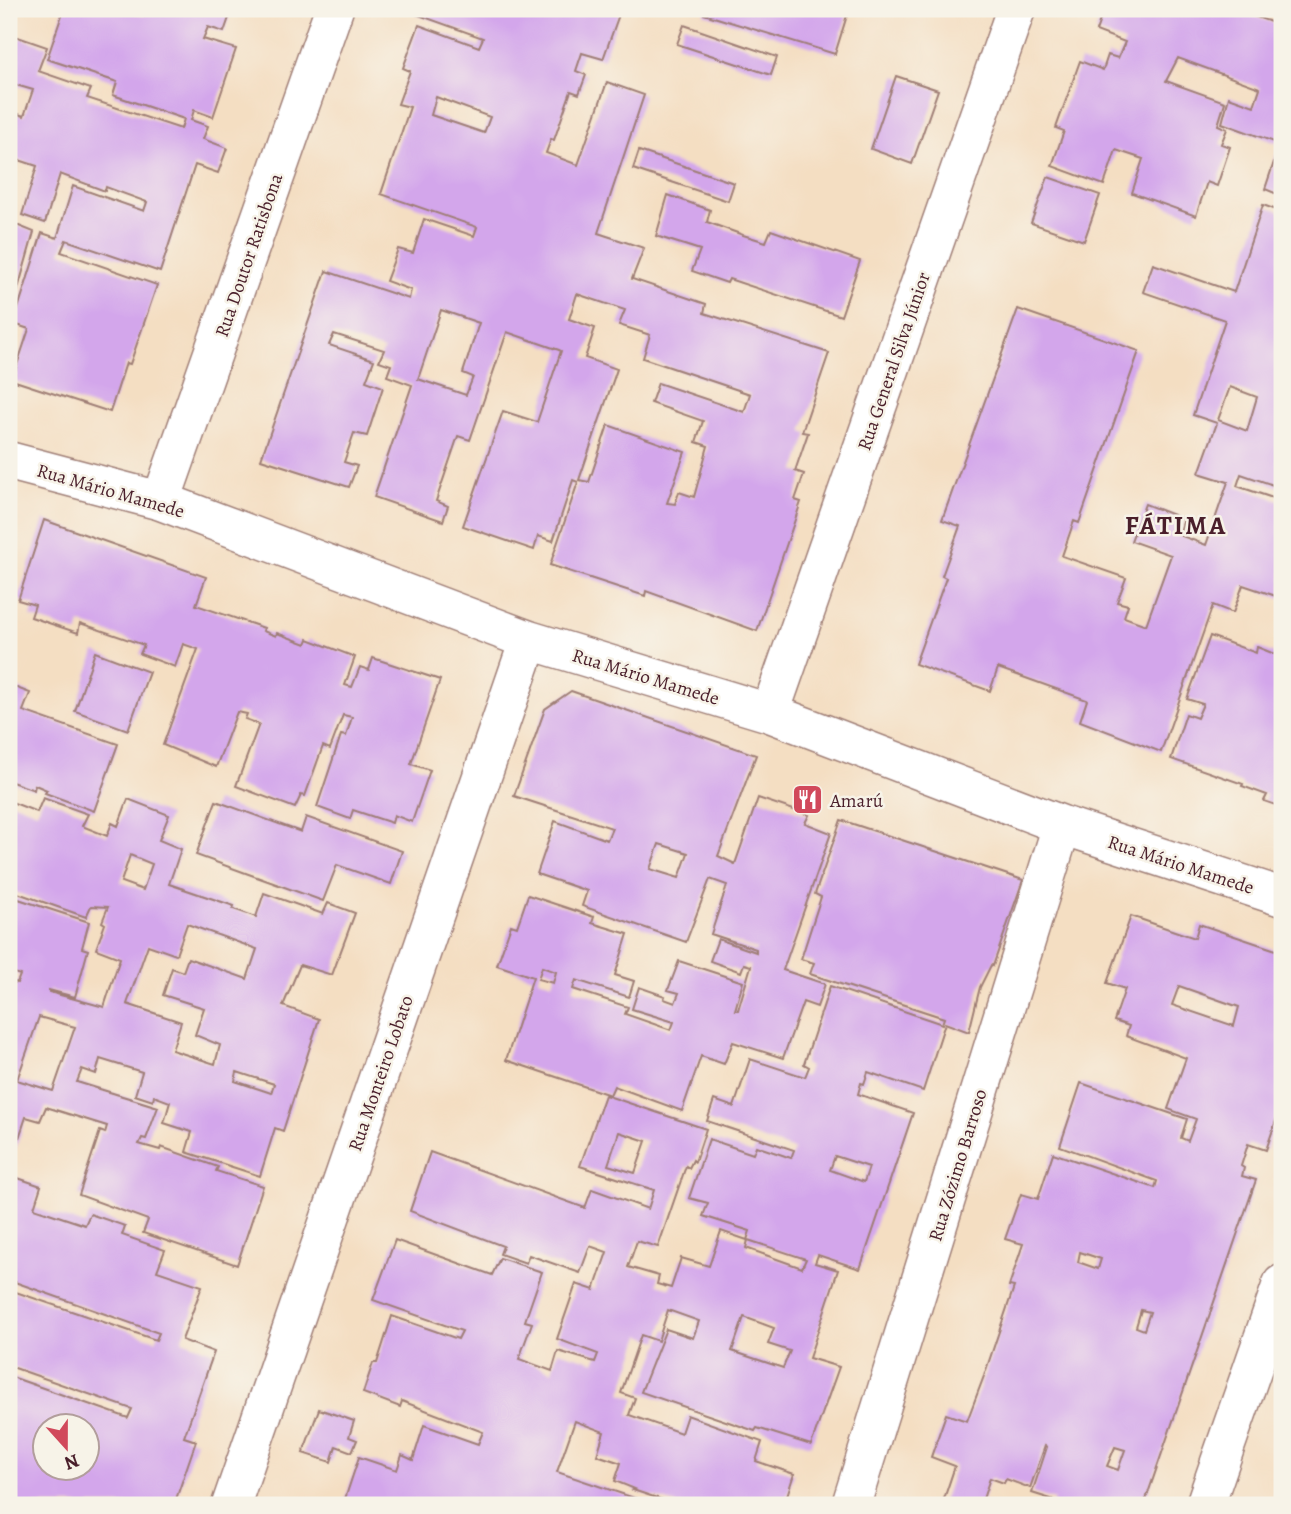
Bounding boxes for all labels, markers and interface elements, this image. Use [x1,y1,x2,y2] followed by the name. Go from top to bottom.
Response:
[209,170,289,341] street label: Rua Doutor Ratisbona
[851,269,937,454] street label: Rua General Silva Júnior
[34,457,188,524] street label: Rua Mário Mamede
[1125,508,1227,543] district label: FÁTIMA
[569,642,722,712] street label: Rua Mário Mamede
[790,783,824,817] restaurant icon: Amarú
[829,788,884,814] place label: Amarú
[1104,829,1257,901] street label: Rua Mário Mamede
[342,992,420,1155] street label: Rua Monteiro Lobato
[922,1086,993,1245] street label: Rua Zózimo Barroso
[32,1412,102,1482] north arrow
[60,1447,83,1477] text: N

